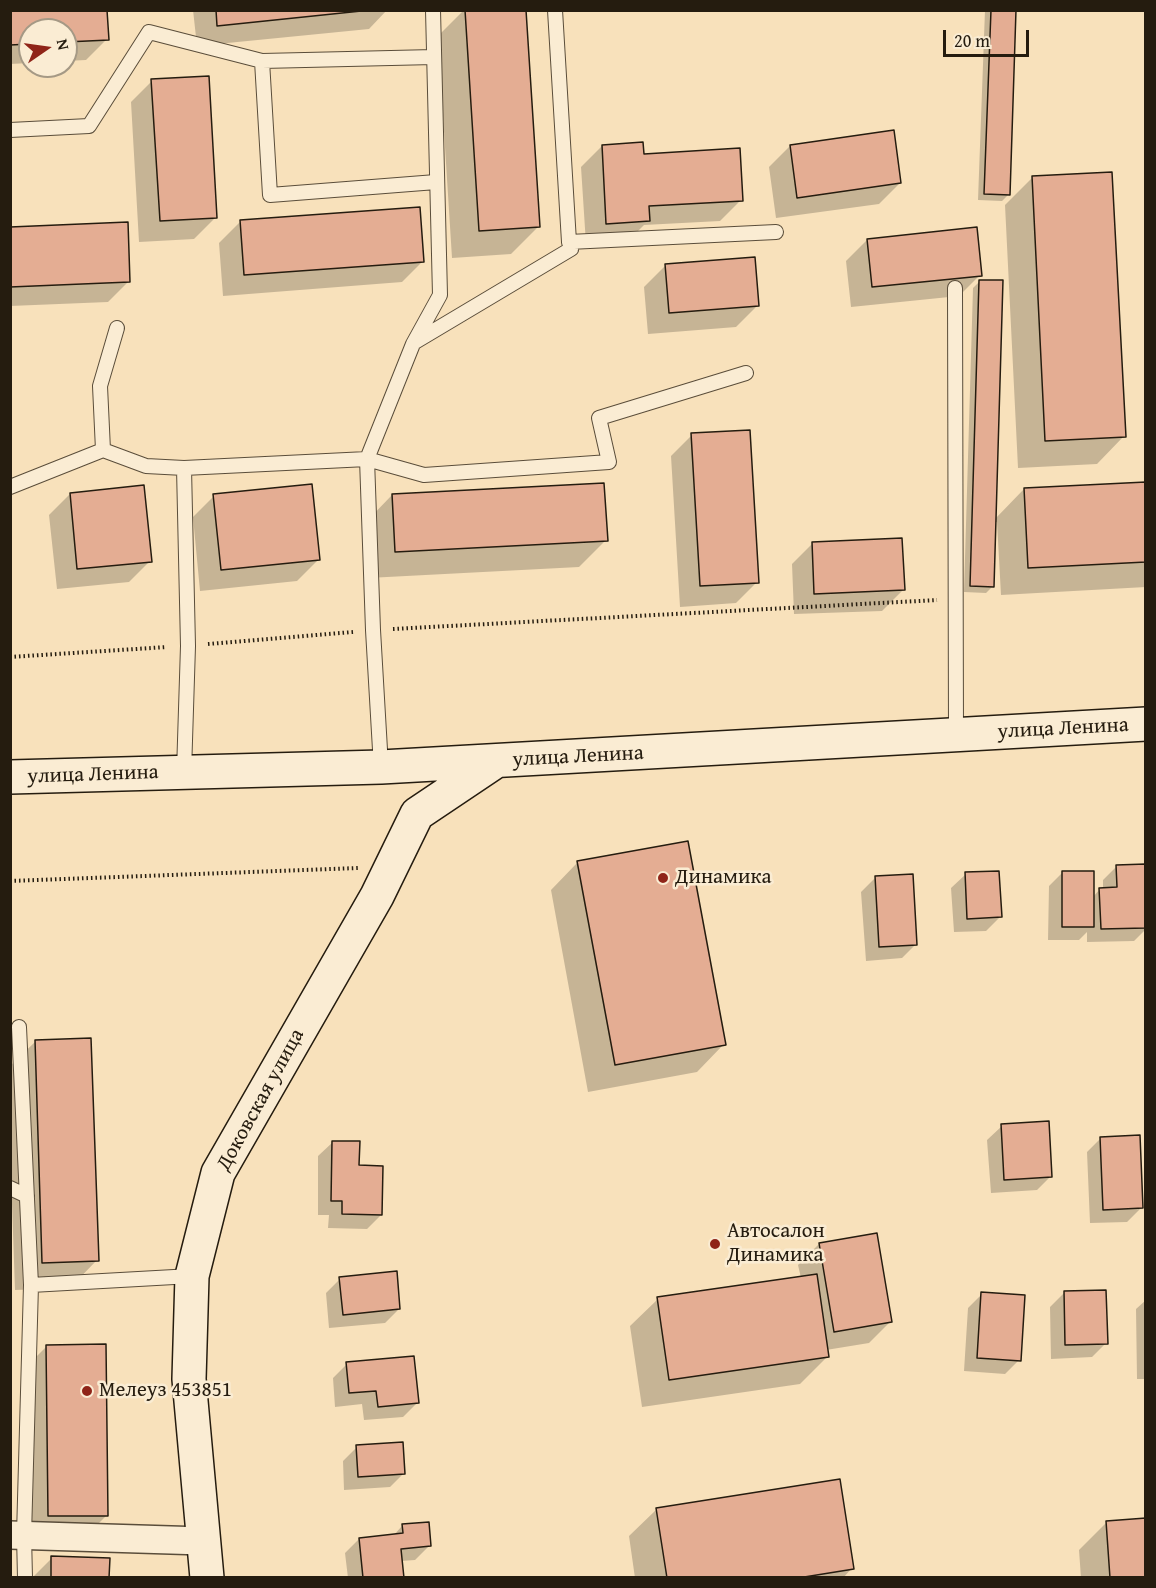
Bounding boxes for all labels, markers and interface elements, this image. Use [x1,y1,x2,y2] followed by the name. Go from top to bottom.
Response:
[18,18,78,78] north arrow
[946,18,1032,56] scale bar
[954,27,990,54] text: 20 m
[51,36,76,52] text: N
[997,713,1129,745] street label: улица Ленина
[512,741,644,773] street label: улица Ленина
[27,760,159,790] street label: улица Ленина
[675,865,772,891] place label: Динамика
[656,871,670,885] marker: Динамика
[212,1025,310,1175] street label: Доковская улица
[727,1219,825,1269] place label: Автосалон Динамика
[708,1237,722,1251] marker: Автосалон Динамика
[99,1378,232,1404] place label: Мелеуз 453851
[80,1384,94,1398] marker: Мелеуз 453851

